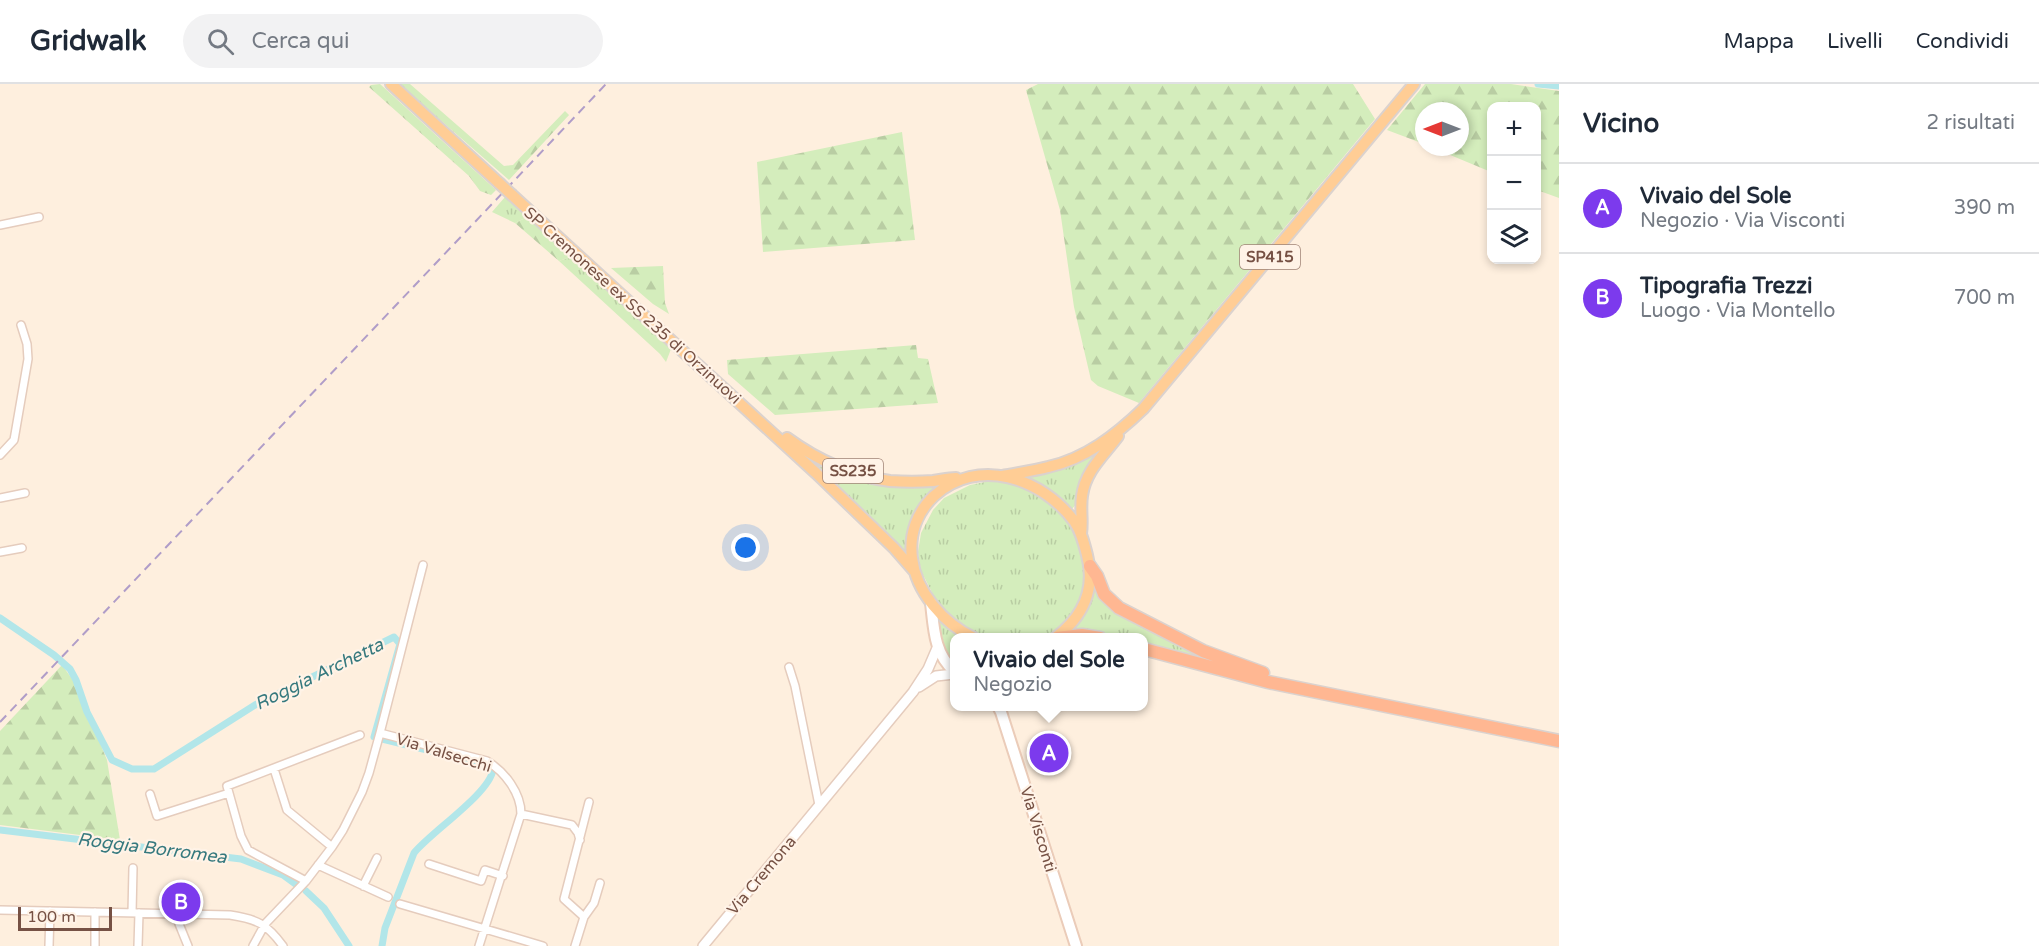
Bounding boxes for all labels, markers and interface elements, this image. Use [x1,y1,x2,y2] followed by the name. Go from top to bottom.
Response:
[183,14,603,68] search box
[30,24,147,58] text: Gridwalk
[204,25,237,58] icon: search
[252,28,350,54] text: Cerca qui
[1724,29,1794,54] text: Mappa
[1827,29,1883,54] text: Livelli
[1916,29,2009,54] text: Condividi
[1415,102,1469,156] north arrow
[1487,102,1541,264] map controls
[1487,102,1541,156] button: +
[1583,108,1659,139] text: Vicino
[1927,111,2015,135] text: 2 risultati
[1487,156,1541,210] button: −
[1640,183,1791,209] text: Vivaio del Sole
[1595,196,1610,220] text: A
[1954,196,2015,220] text: 390 m
[520,203,745,409] street label: SP Cremonese ex SS 235 di Orzinuovi
[1640,209,1845,233] text: Negozio · Via Visconti
[1487,210,1541,264] button: layers
[1240,245,1300,269] road number: SP415
[1640,273,1812,299] text: Tipografia Trezzi
[1596,286,1609,310] text: B
[1954,286,2015,310] text: 700 m
[1640,299,1835,323] text: Luogo · Via Montello
[823,459,883,483] road number: SS235
[731,533,760,562] your location
[251,633,388,715] water label: Roggia Archetta
[950,633,1148,711] popup
[973,647,1125,673] text: Vivaio del Sole
[973,673,1052,697] text: Negozio
[394,729,494,777] street label: Via Valsecchi
[1030,730,1068,776] pin: A
[1016,784,1061,875] street label: Via Visconti
[76,828,229,868] water label: Roggia Borromea
[723,832,801,919] street label: Via Cremona
[162,880,201,924] pin: B
[18,904,112,932] scale bar
[27,907,76,927] text: 100 m

